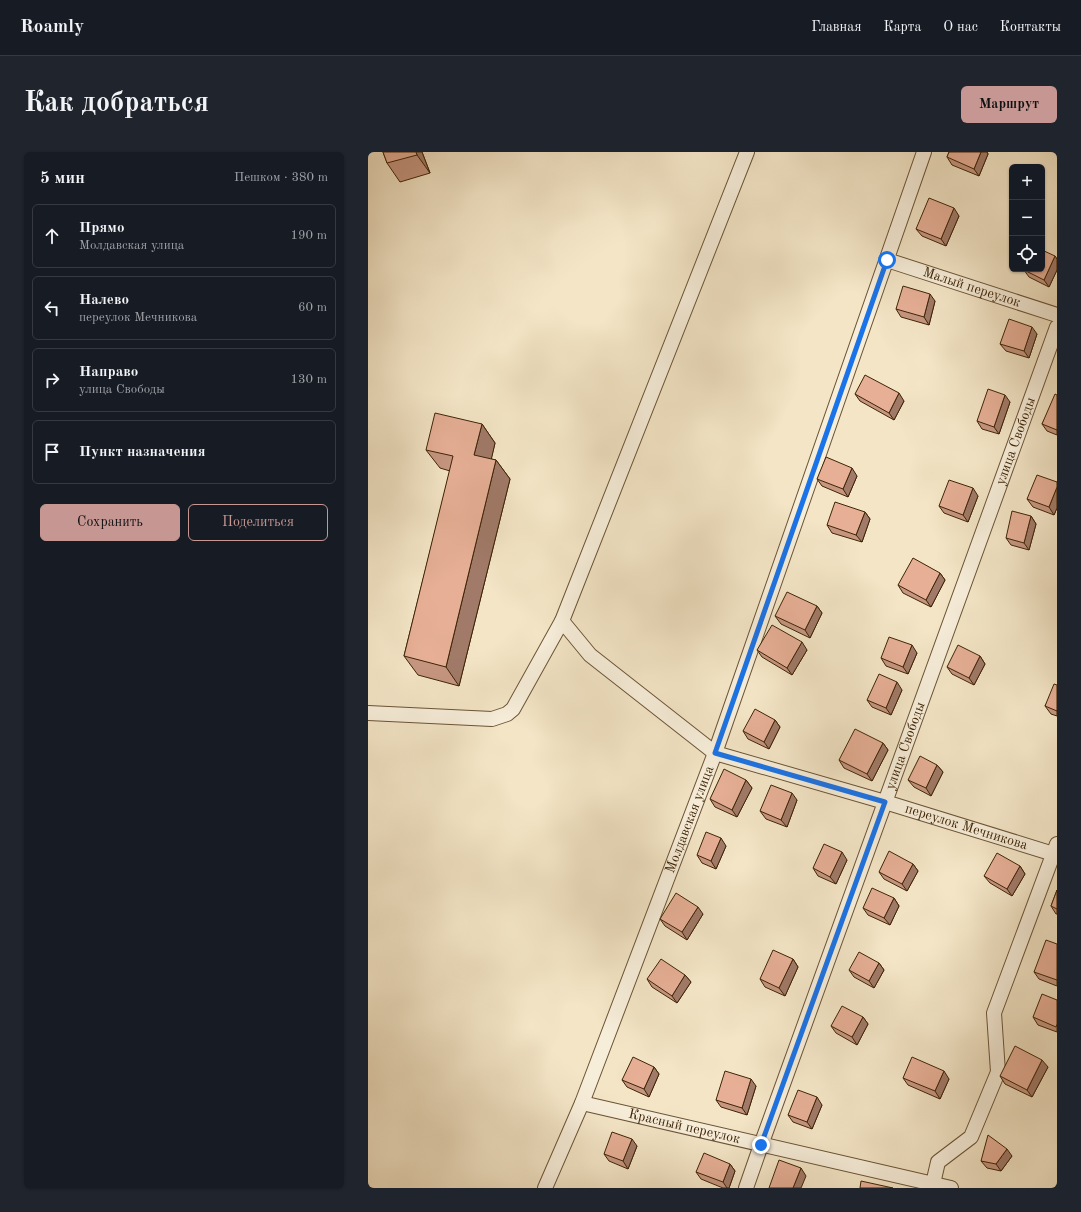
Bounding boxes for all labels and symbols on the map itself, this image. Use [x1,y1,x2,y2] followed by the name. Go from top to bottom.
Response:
[878,251,896,269] route start
[921,265,1022,310] street label: Малый переулок
[993,395,1038,487] street label: улица Свободы
[883,700,928,792] street label: улица Свободы
[663,764,716,875] street label: Молдавская улица
[903,802,1029,853] street label: переулок Мечникова
[627,1107,742,1146] street label: Красный переулок
[752,1136,770,1154] route end

